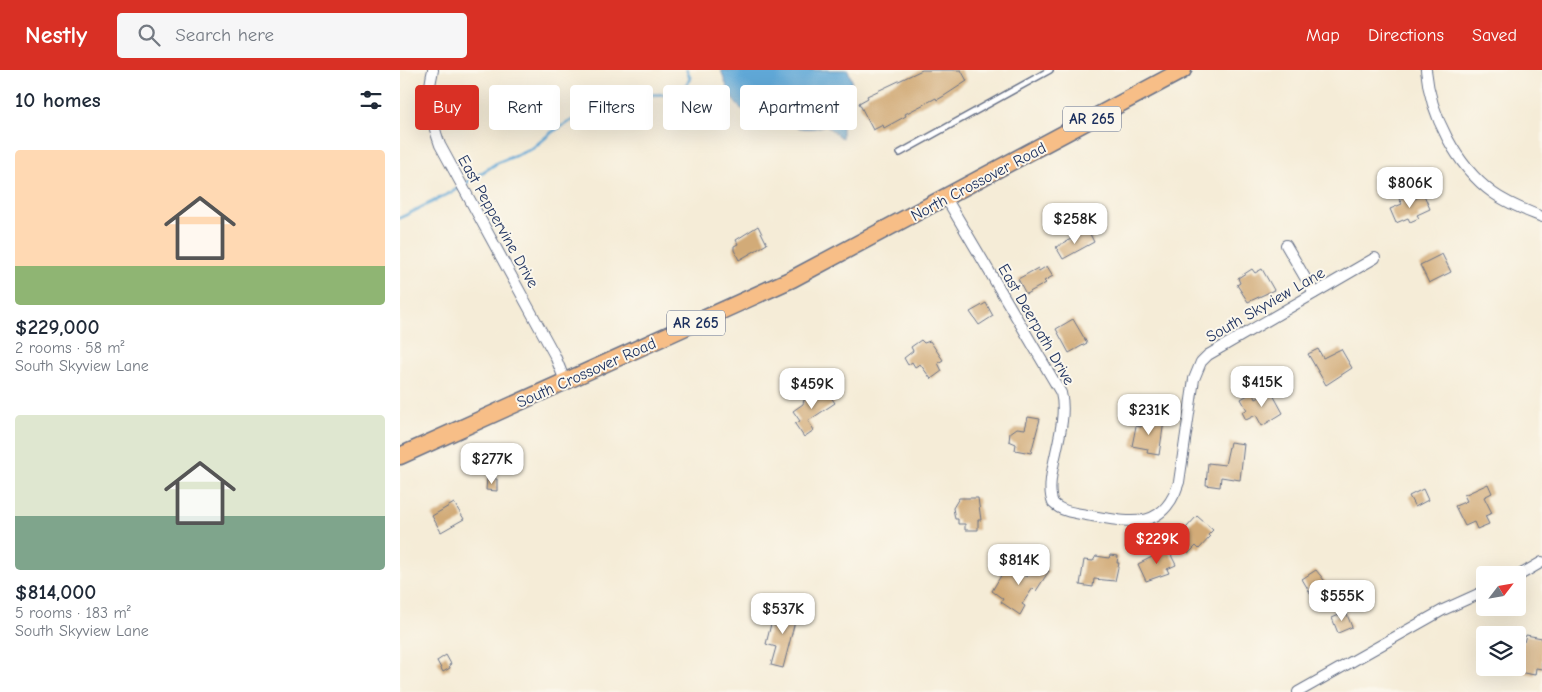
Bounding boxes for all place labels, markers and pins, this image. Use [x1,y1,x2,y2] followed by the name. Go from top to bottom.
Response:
[1375,166,1445,209] pin: $806K
[1040,202,1110,245] pin: $258K
[1227,366,1297,408] pin: $415K
[777,368,847,410] pin: $459K
[1114,394,1184,436] pin: $231K
[457,442,527,485] pin: $277K
[1122,522,1192,565] pin: $229K
[984,544,1054,586] pin: $814K
[1307,580,1377,622] pin: $555K
[748,592,818,635] pin: $537K

